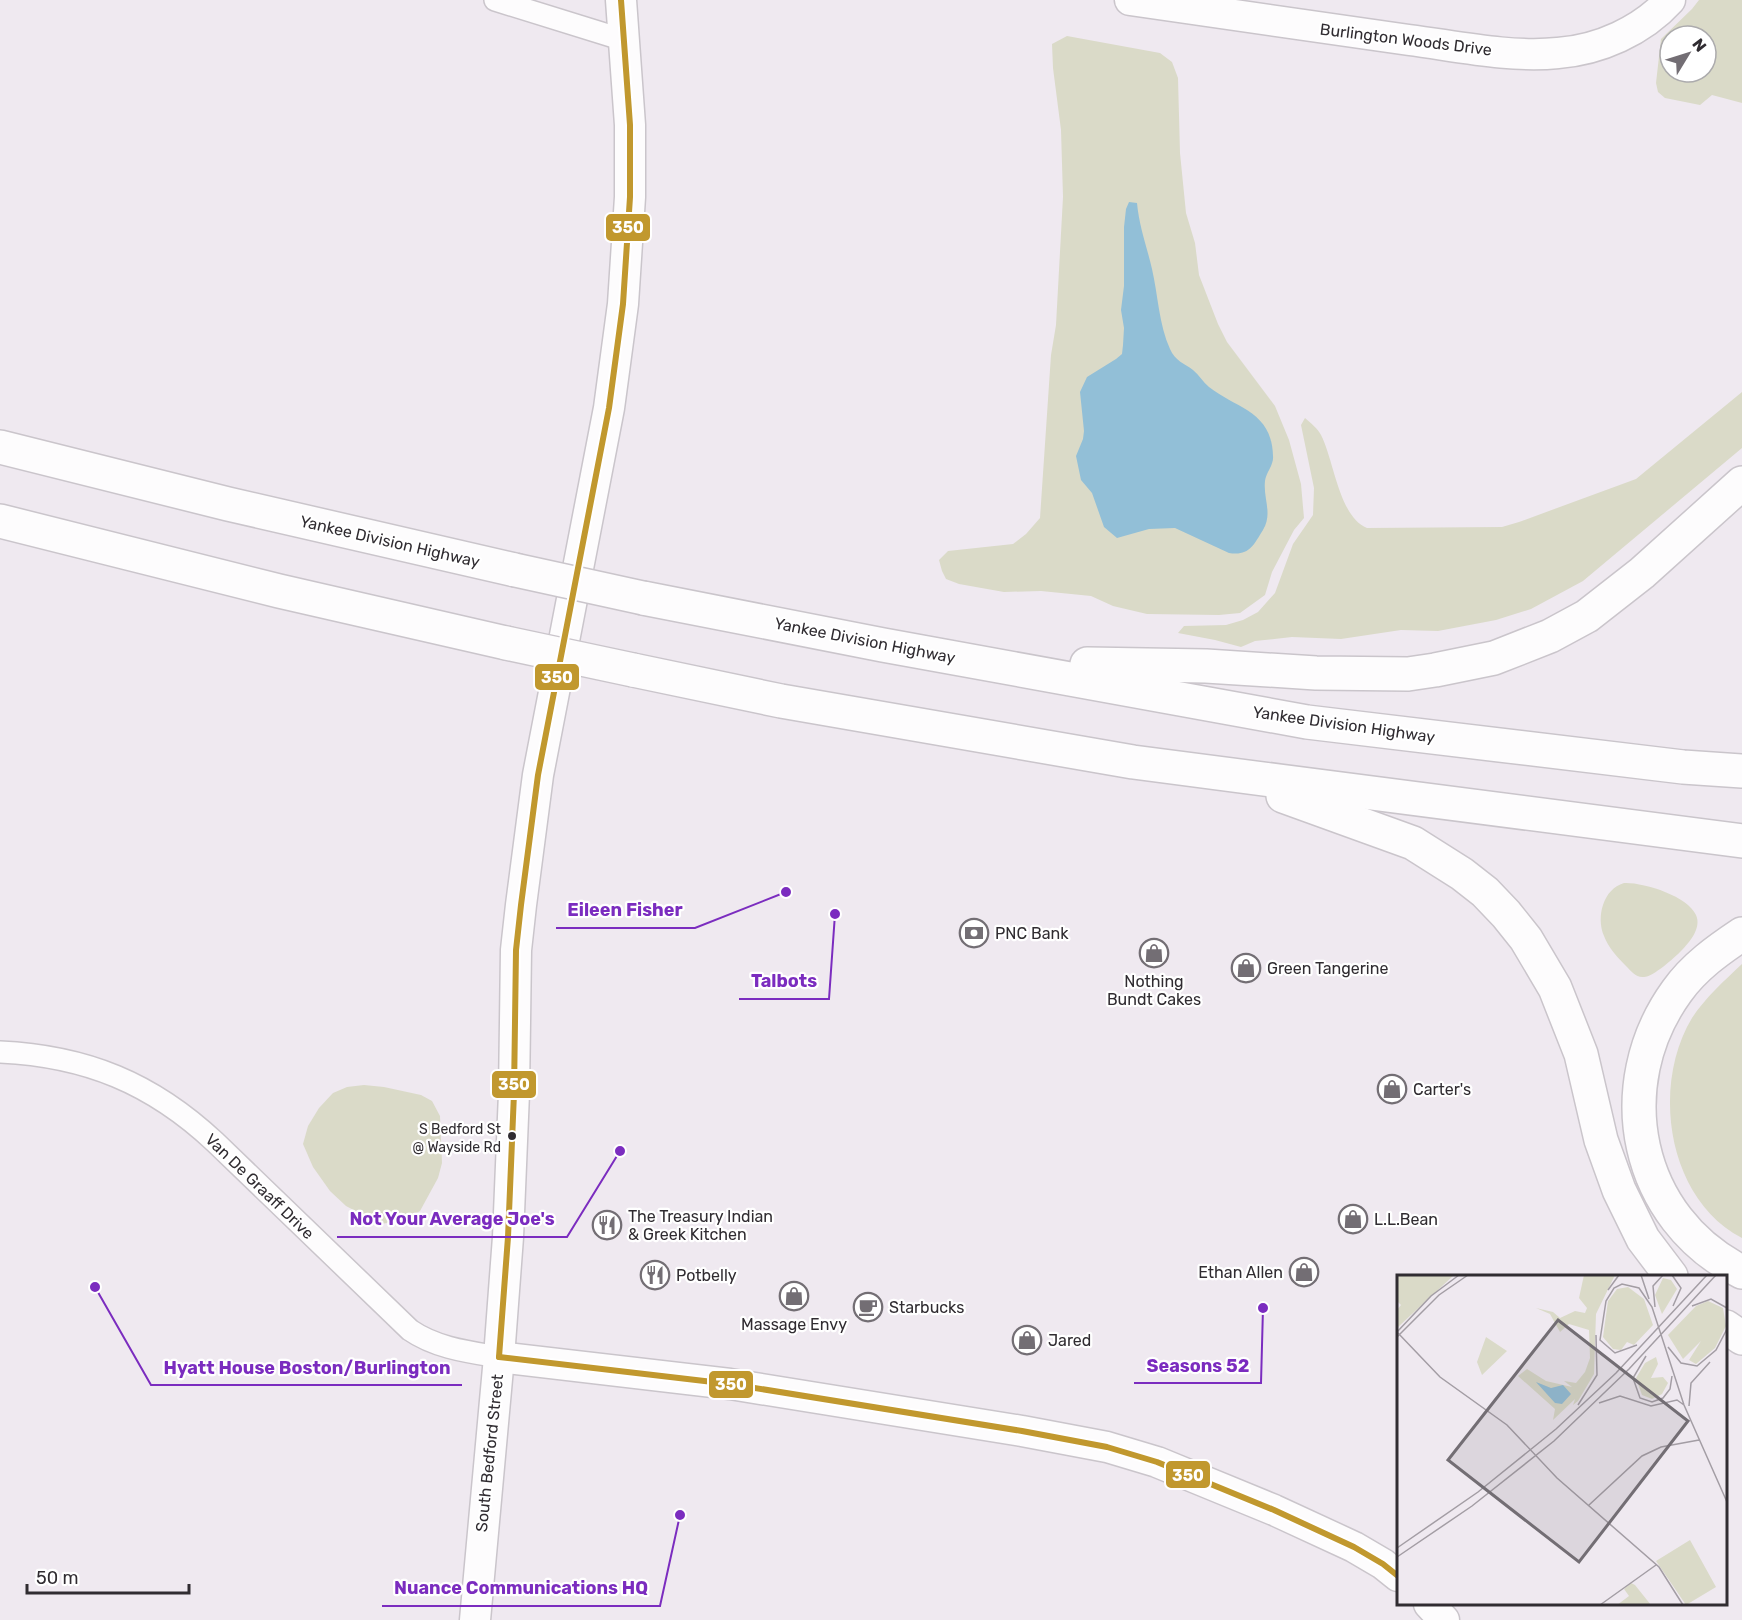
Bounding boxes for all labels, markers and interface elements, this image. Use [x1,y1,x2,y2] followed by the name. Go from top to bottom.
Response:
[1319,20,1493,59] street label: Burlington Woods Drive
[1658,24,1718,84] north arrow
[1688,35,1710,55] text: N
[605,213,651,242] line badge: 350
[612,218,644,237] text: 350
[298,512,482,571] street label: Yankee Division Highway
[773,614,957,667] street label: Yankee Division Highway
[534,663,580,691] line badge: 350
[541,668,573,687] text: 350
[1251,702,1437,747] street label: Yankee Division Highway
[556,892,695,928] callout: Eileen Fisher
[567,899,683,921] text: Eileen Fisher
[958,917,990,949] bank icon: PNC Bank
[995,924,1069,943] place label: PNC Bank
[1138,937,1170,969] shop icon: Nothing Bundt Cakes
[1230,952,1262,984] shop icon: Green Tangerine
[1267,959,1388,978] place label: Green Tangerine
[739,963,829,999] callout: Talbots
[751,970,817,992] text: Talbots
[1107,972,1201,1009] place label: Nothing Bundt Cakes
[491,1070,537,1099] line badge: 350
[1376,1073,1408,1105] shop icon: Carter's
[498,1075,530,1094] text: 350
[1413,1080,1471,1099] place label: Carter's
[413,1121,502,1156] place label: S Bedford St @ Wayside Rd
[201,1130,318,1243] street label: Van De Graaff Drive
[506,1130,518,1142] marker: S Bedford St @ Wayside Rd
[337,1201,567,1237] callout: Not Your Average Joe's
[1337,1203,1369,1235] shop icon: L.L.Bean
[628,1207,773,1244] place label: The Treasury Indian & Greek Kitchen
[349,1208,555,1230] text: Not Your Average Joe's
[591,1209,623,1241] restaurant icon: The Treasury Indian & Greek Kitchen
[1374,1210,1438,1229] place label: L.L.Bean
[1288,1256,1320,1288] shop icon: Ethan Allen
[639,1259,671,1291] restaurant icon: Potbelly
[1198,1263,1283,1282] place label: Ethan Allen
[676,1266,737,1285] place label: Potbelly
[1397,1275,1727,1605] inset map
[778,1280,810,1312] shop icon: Massage Envy
[852,1291,884,1323] cafe icon: Starbucks
[889,1298,964,1317] place label: Starbucks
[741,1315,847,1334] place label: Massage Envy
[1011,1324,1043,1356] shop icon: Jared
[1048,1331,1091,1350] place label: Jared
[1134,1347,1261,1383] callout: Seasons 52
[151,1349,462,1385] callout: Hyatt House Boston/Burlington
[1147,1355,1249,1377] text: Seasons 52
[164,1357,450,1379] text: Hyatt House Boston/Burlington
[708,1370,754,1399] line badge: 350
[472,1373,507,1533] street label: South Bedford Street
[715,1375,747,1394] text: 350
[1165,1460,1211,1489] line badge: 350
[1172,1466,1204,1485] text: 350
[27,1557,189,1595] scale bar
[36,1567,79,1589] text: 50 m
[382,1570,660,1606] callout: Nuance Communications HQ
[394,1577,648,1599] text: Nuance Communications HQ

